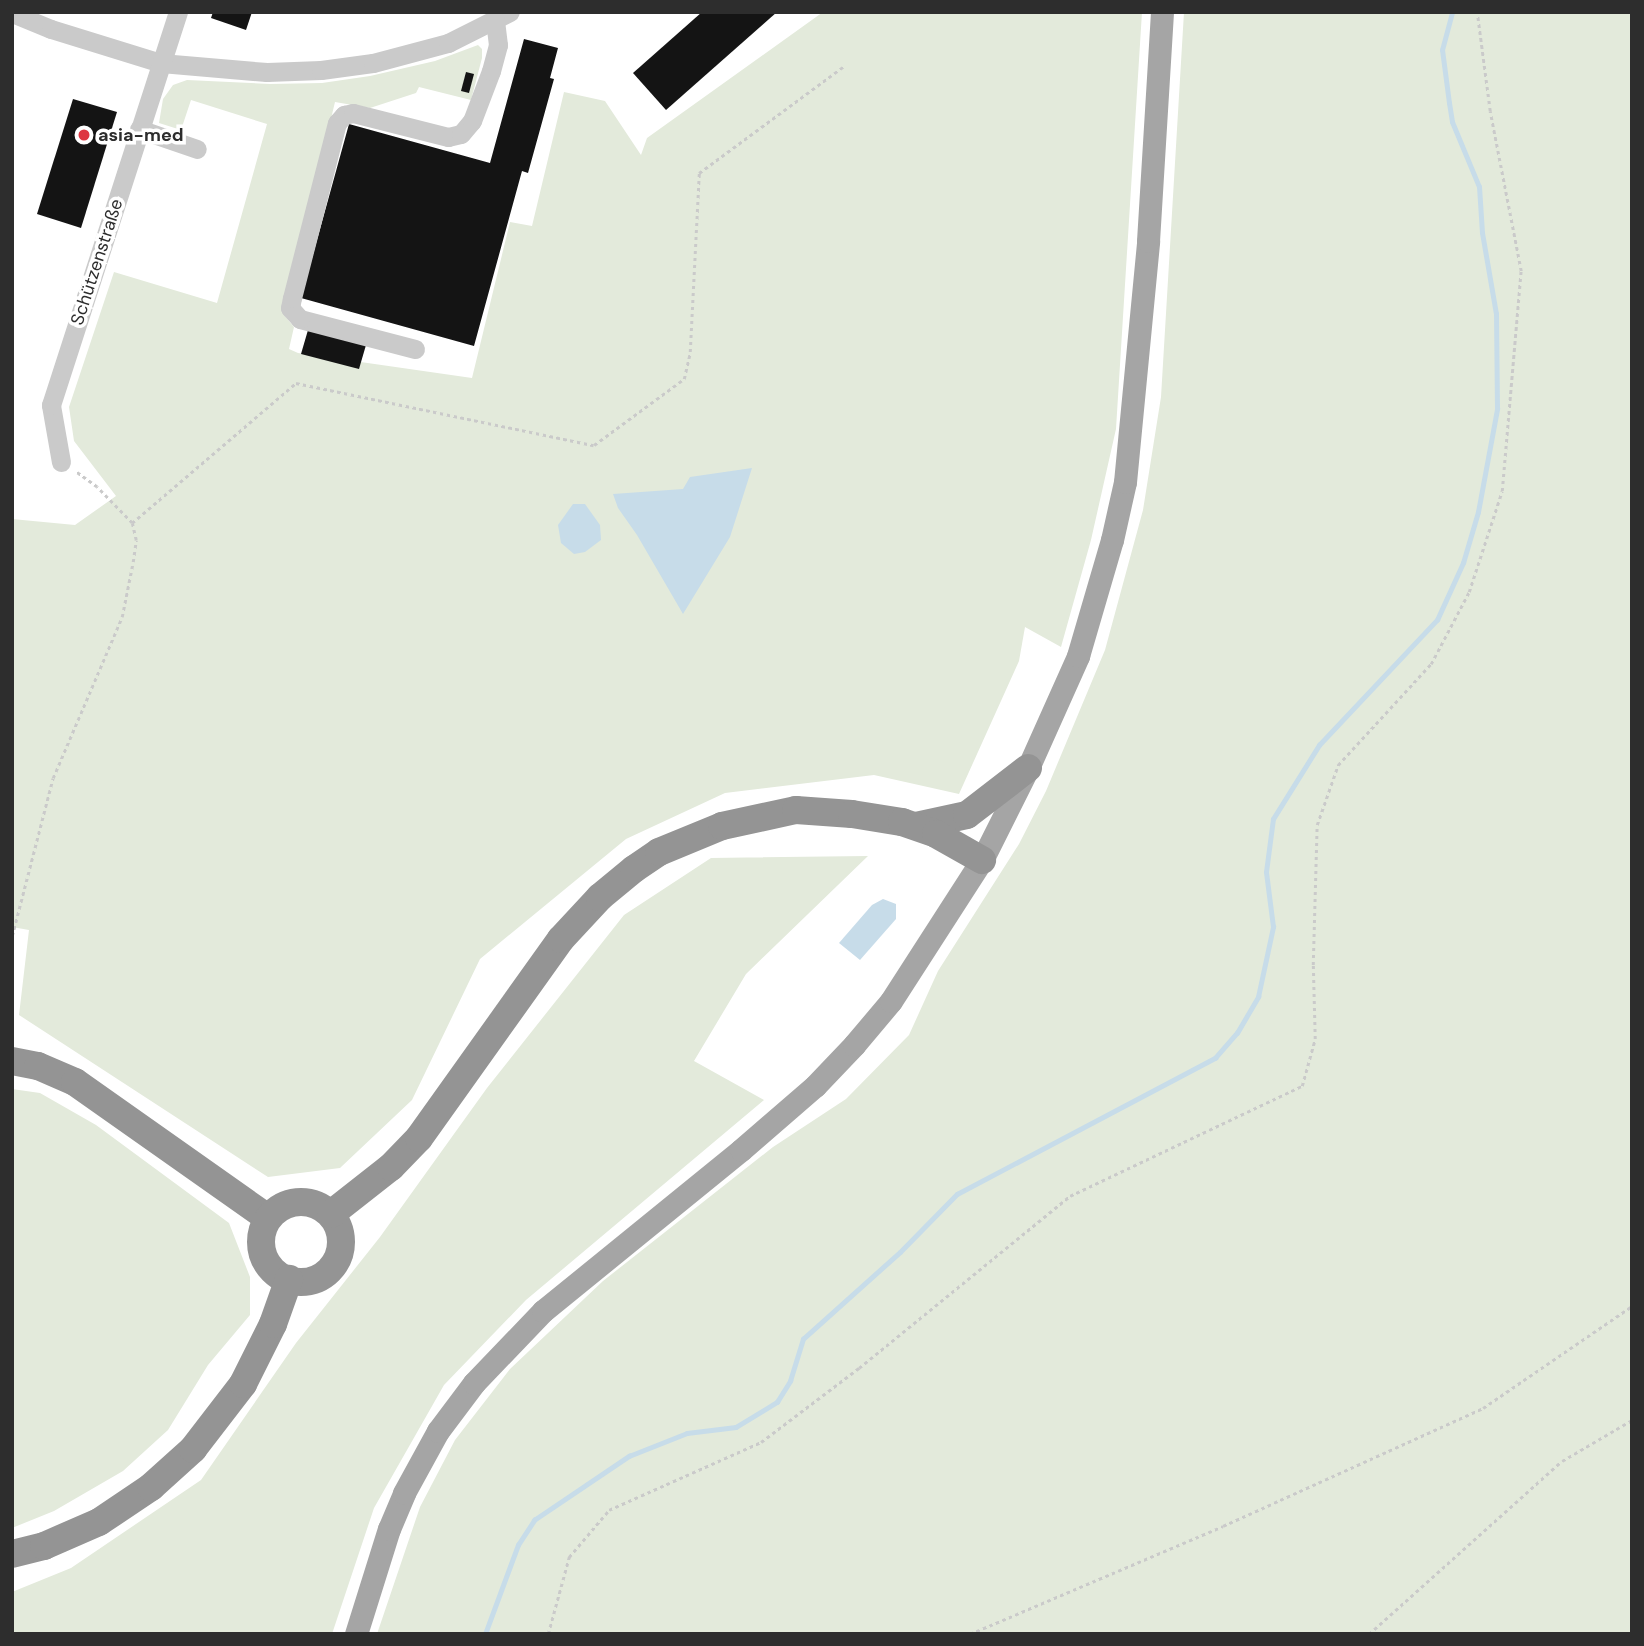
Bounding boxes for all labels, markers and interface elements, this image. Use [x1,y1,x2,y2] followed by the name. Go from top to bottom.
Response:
[98,124,184,146] place label: asia-med
[76,127,92,143] marker: asia-med
[66,196,128,328] street label: Schützenstraße

